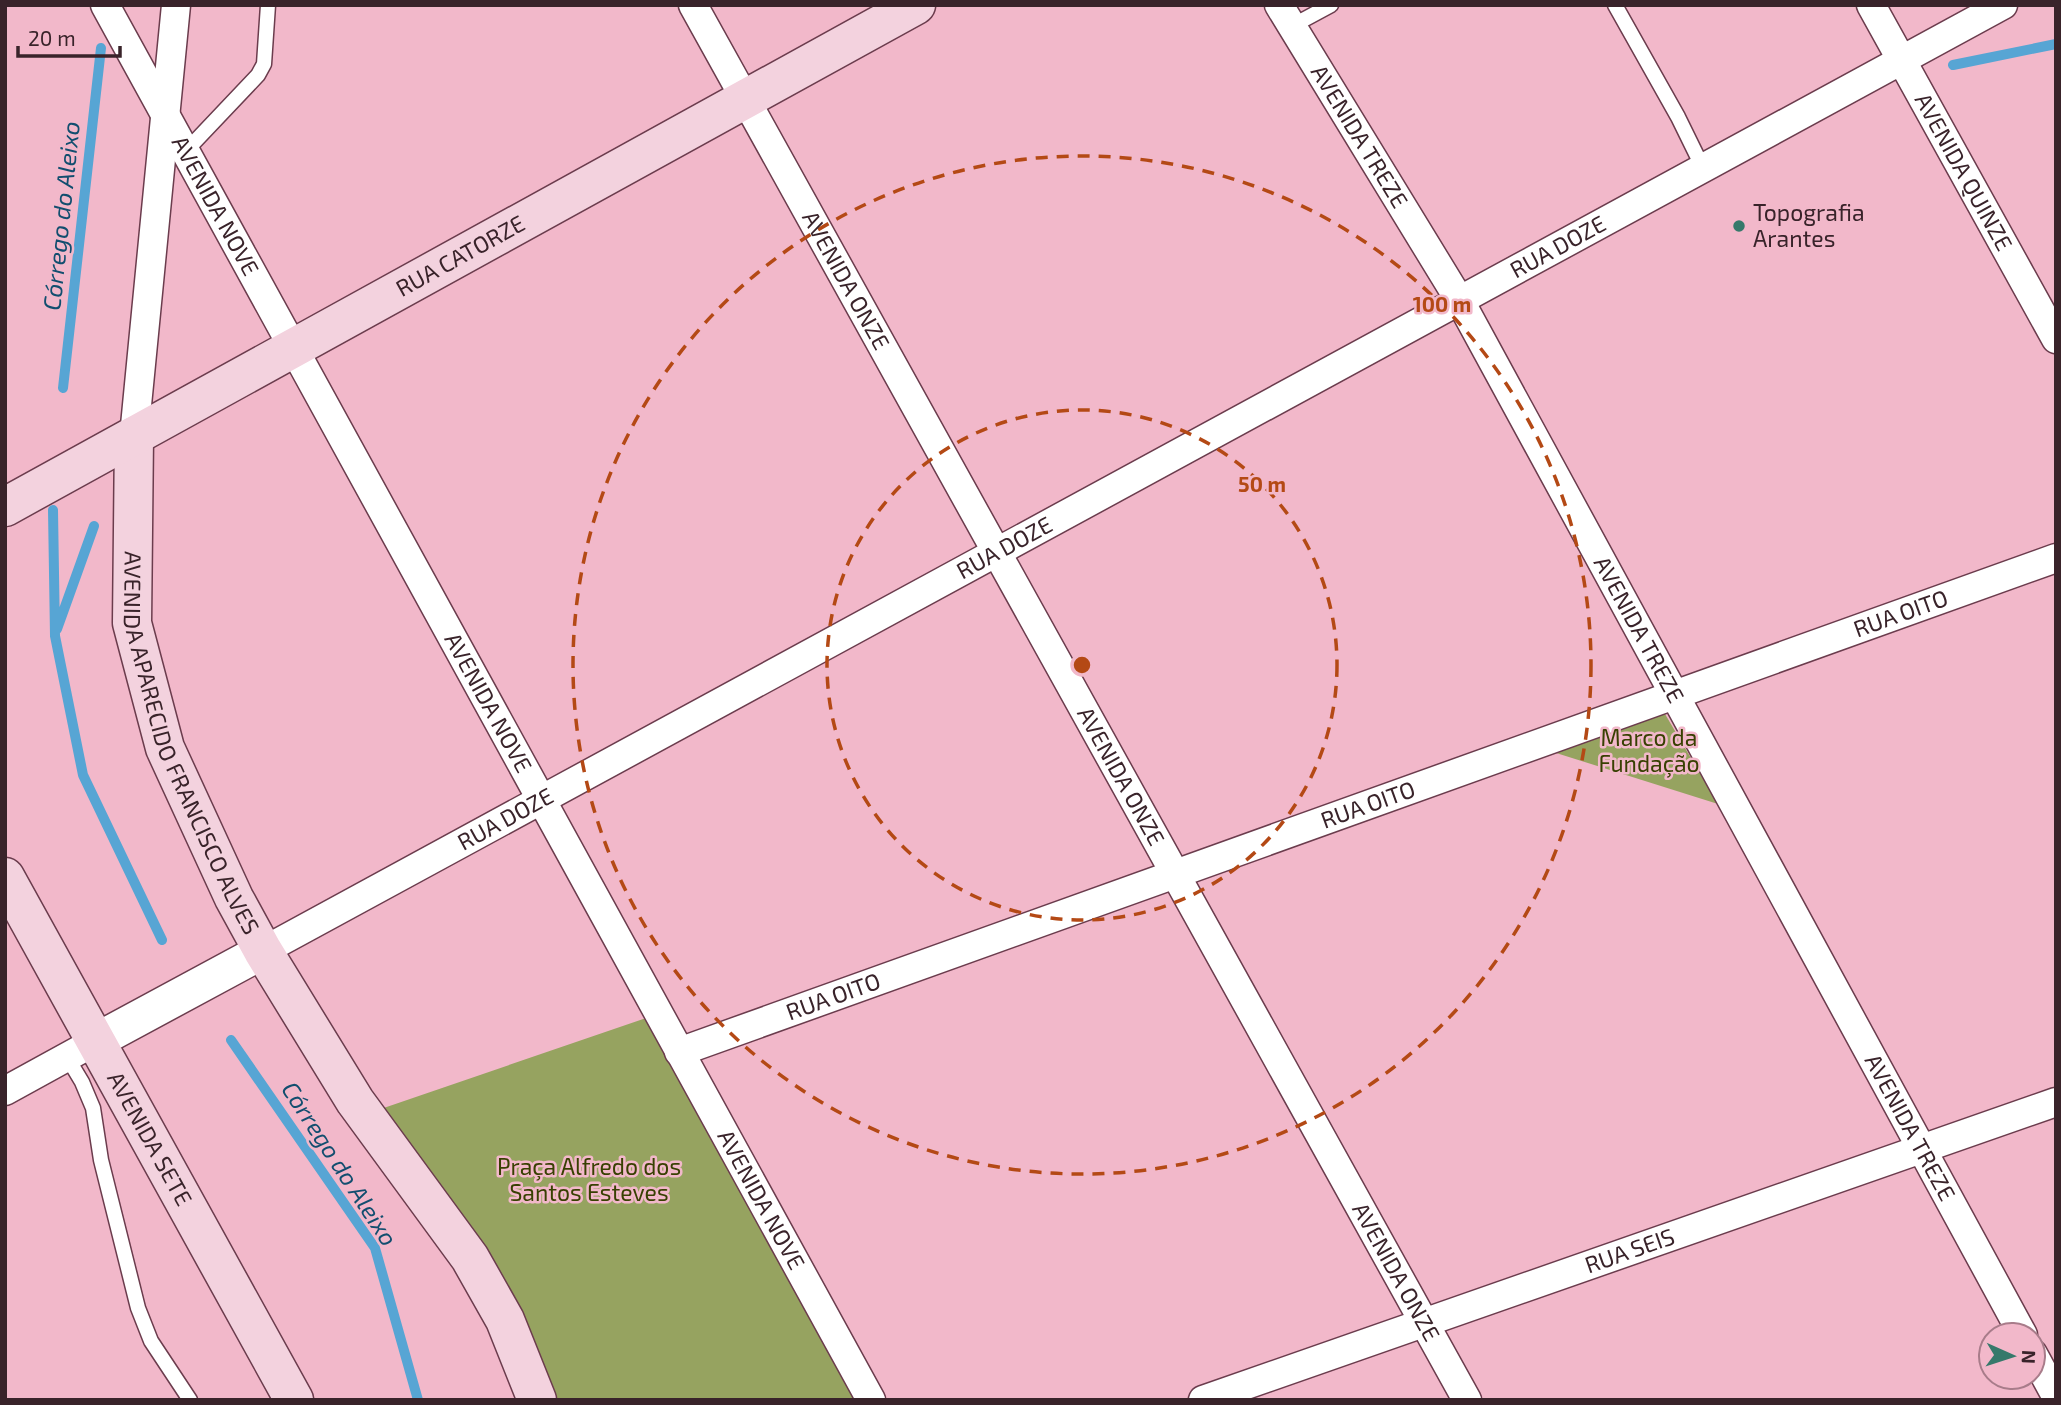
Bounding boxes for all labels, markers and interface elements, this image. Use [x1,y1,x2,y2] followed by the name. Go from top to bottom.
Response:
[18,14,119,58] scale bar
[28,25,76,50] text: 20 m
[1306,59,1415,213] street label: AVENIDA TREZE
[1910,88,2019,255] street label: AVENIDA QUINZE
[36,120,85,312] water label: Córrego do Aleixo
[166,131,266,280] street label: AVENIDA NOVE
[1753,198,1865,252] place label: Topografia Arantes
[797,206,896,354] street label: AVENIDA ONZE
[391,208,529,302] street label: RUA CATORZE
[1505,209,1610,283] street label: RUA DOZE
[1731,218,1747,234] marker: Topografia Arantes
[1413,291,1471,316] text: 100 m
[1238,471,1286,496] text: 50 m
[951,510,1057,584] street label: RUA DOZE
[119,551,266,939] street label: AVENIDA APARECIDO FRANCISCO ALVES
[1589,551,1691,707] street label: AVENIDA TREZE
[1849,583,1951,643] street label: RUA OITO
[439,628,539,777] street label: AVENIDA NOVE
[1070,653,1094,677] centre of rings
[1072,702,1171,850] street label: AVENIDA ONZE
[1598,723,1700,778] park label: Marco da Fundação
[1317,774,1419,834] street label: RUA OITO
[452,781,558,856] street label: RUA DOZE
[782,966,884,1025] street label: RUA OITO
[1860,1049,1962,1205] street label: AVENIDA TREZE
[102,1066,199,1210] street label: AVENIDA SETE
[276,1076,404,1251] water label: Córrego do Aleixo
[712,1125,812,1274] street label: AVENIDA NOVE
[497,1152,681,1206] park label: Praça Alfredo dos Santos Esteves
[1347,1197,1447,1346] street label: AVENIDA ONZE
[1581,1221,1678,1279] street label: RUA SEIS
[1977,1321,2047,1391] north arrow
[2018,1349,2041,1364] text: N

